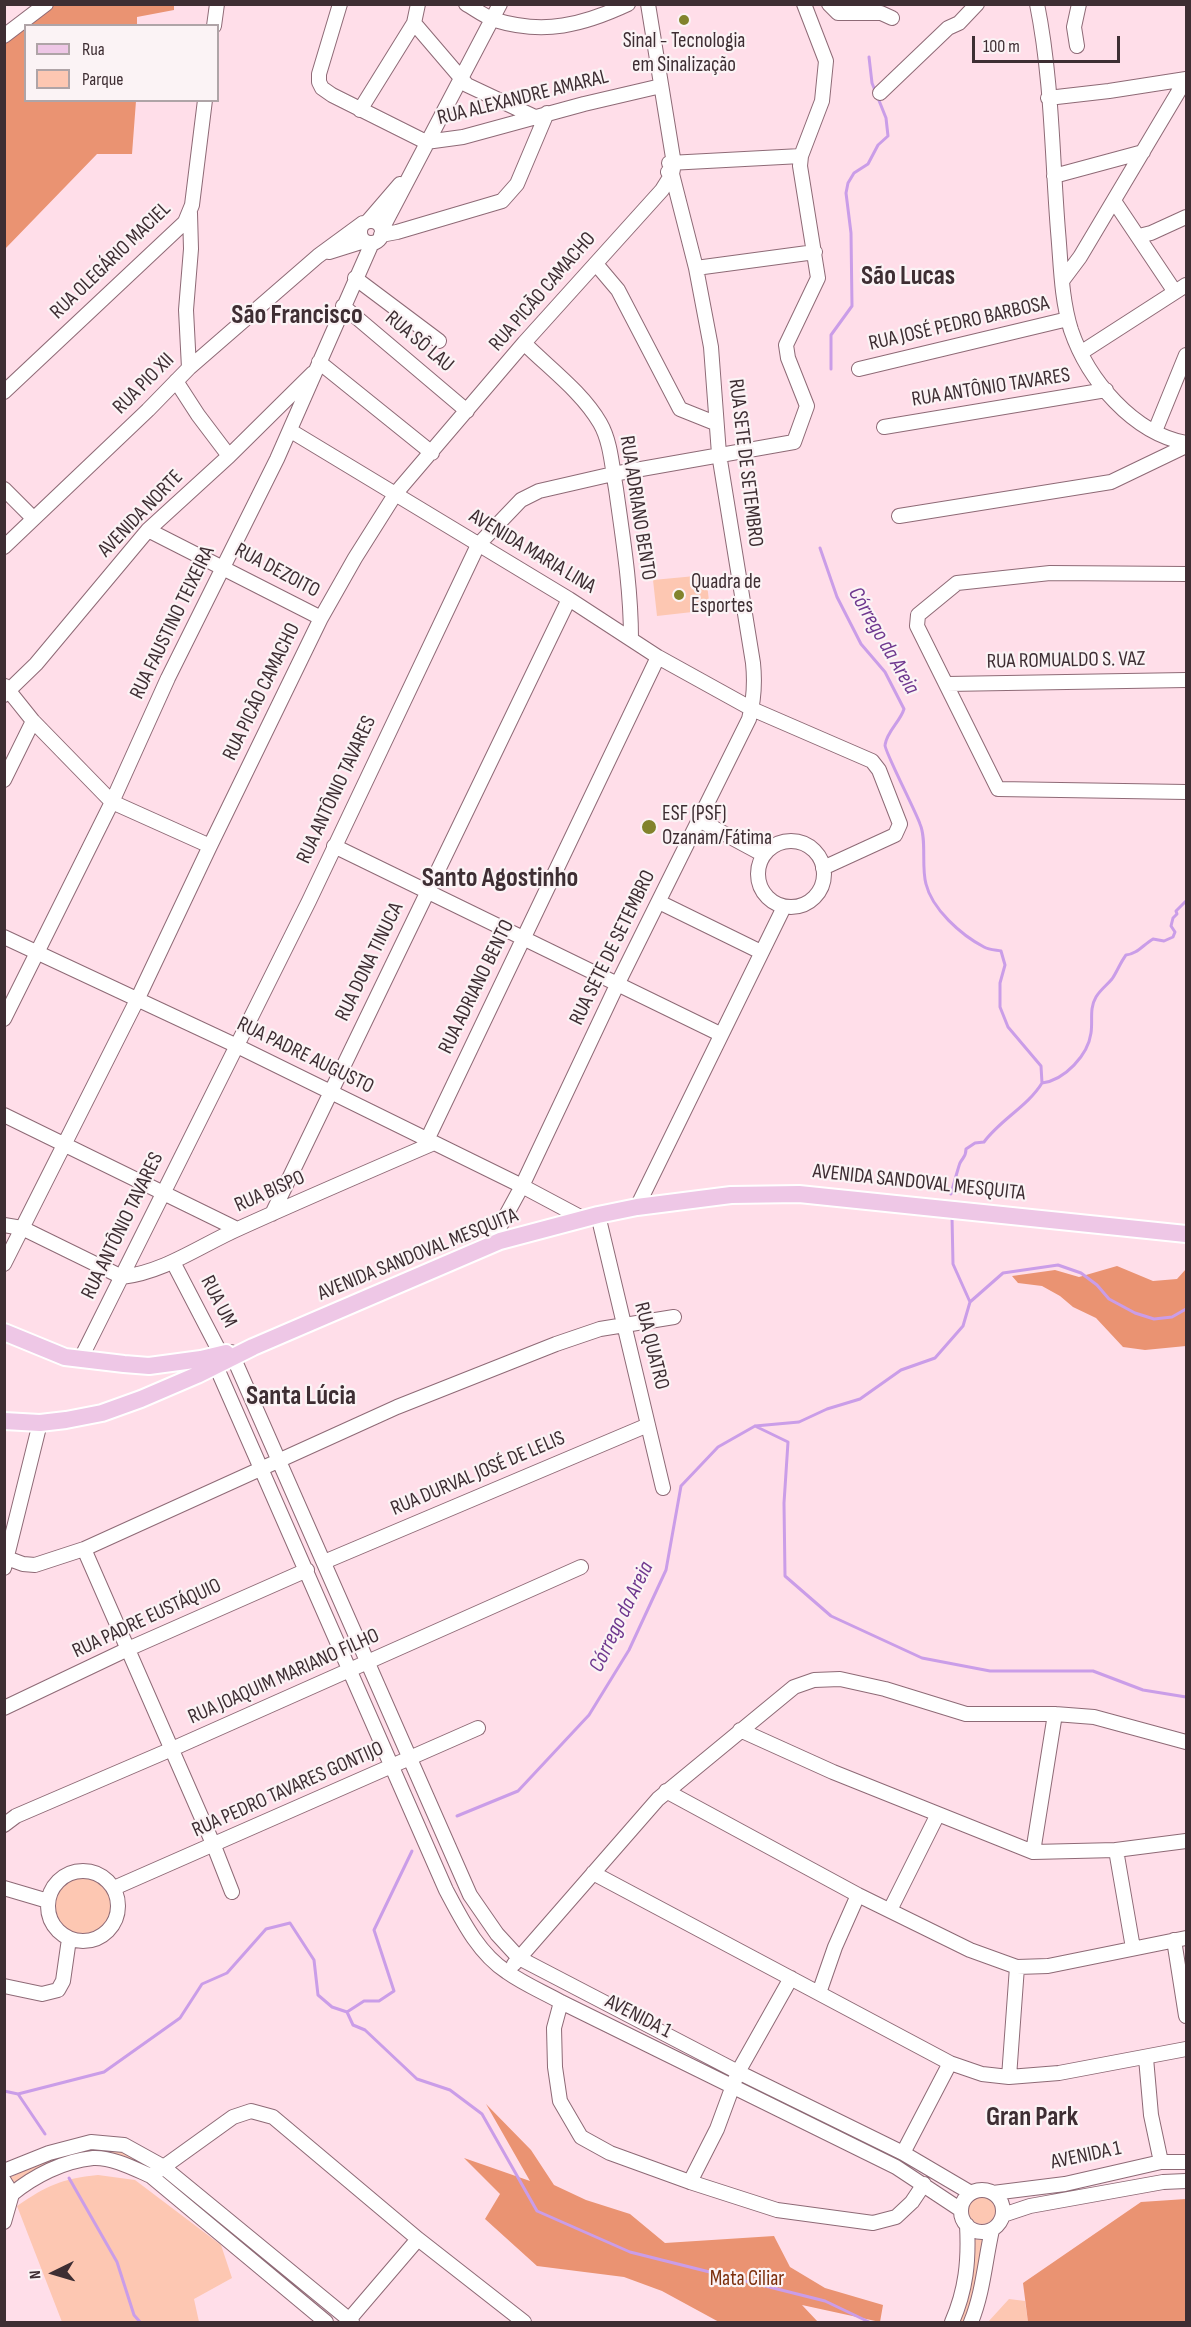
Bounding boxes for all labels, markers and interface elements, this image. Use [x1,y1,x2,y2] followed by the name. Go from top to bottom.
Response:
[677,13,691,27] marker: Sinal - Tecnologia em Sinalização
[24,24,219,102] legend
[975,24,1124,62] scale bar
[623,29,745,79] place label: Sinal - Tecnologia em Sinalização
[983,36,1020,57] text: 100 m
[82,39,105,60] text: Rua
[435,65,611,131] street label: RUA ALEXANDRE AMARAL
[82,69,123,90] text: Parque
[45,197,177,325] street label: RUA OLEGÁRIO MACIEL
[484,227,602,357] street label: RUA PICÃO CAMACHO
[861,261,955,293] district label: São Lucas
[866,291,1052,357] street label: RUA JOSÉ PEDRO BARBOSA
[231,300,363,332] district label: São Francisco
[379,306,459,378] street label: RUA SÔ LAU
[108,348,180,420] street label: RUA PIO XII
[910,363,1072,413] street label: RUA ANTÔNIO TAVARES
[722,378,768,548] street label: RUA SETE DE SETEMBRO
[613,434,661,582] street label: RUA ADRIANO BENTO
[93,465,189,563] street label: AVENIDA NORTE
[464,504,600,600] street label: AVENIDA MARIA LINA
[230,538,324,604] street label: RUA DEZOITO
[125,542,221,704] street label: RUA FAUSTINO TEIXEIRA
[691,570,761,620] place label: Quadra de Esportes
[842,583,924,699] water label: Córrego da Areia
[672,588,686,602] marker: Quadra de Esportes
[218,619,306,765] street label: RUA PICÃO CAMACHO
[986,647,1146,675] street label: RUA ROMUALDO S. VAZ
[292,712,382,868] street label: RUA ANTÔNIO TAVARES
[662,802,772,852] place label: ESF (PSF) Ozanam/Fátima
[640,818,658,836] marker: ESF (PSF) Ozanam/Fátima
[422,863,578,895] district label: Santo Agostinho
[565,866,661,1030] street label: RUA SETE DE SETEMBRO
[330,899,410,1025] street label: RUA DONA TINUCA
[434,916,520,1058] street label: RUA ADRIANO BENTO
[232,1012,378,1100] street label: RUA PADRE AUGUSTO
[77,1148,169,1304] street label: RUA ANTÔNIO TAVARES
[811,1159,1027,1207] street label: AVENIDA SANDOVAL MESQUITA
[231,1165,309,1219] street label: RUA BISPO
[314,1203,522,1307] street label: AVENIDA SANDOVAL MESQUITA
[194,1272,242,1332] street label: RUA UM
[628,1300,674,1392] street label: RUA QUATRO
[246,1381,356,1413] district label: Santa Lúcia
[387,1426,569,1522] street label: RUA DURVAL JOSÉ DE LELIS
[584,1557,660,1677] water label: Córrego da Areia
[69,1574,225,1664] street label: RUA PADRE EUSTÁQUIO
[185,1624,383,1730] street label: RUA JOAQUIM MARIANO FILHO
[188,1736,388,1844] street label: RUA PEDRO TAVARES GONTIJO
[601,1990,675,2044] street label: AVENIDA 1
[986,2102,1078,2134] district label: Gran Park
[1049,2136,1123,2176] street label: AVENIDA 1
[24,2243,84,2303] north arrow
[710,2267,784,2293] park label: Mata Ciliar
[26,2270,45,2280] text: N

